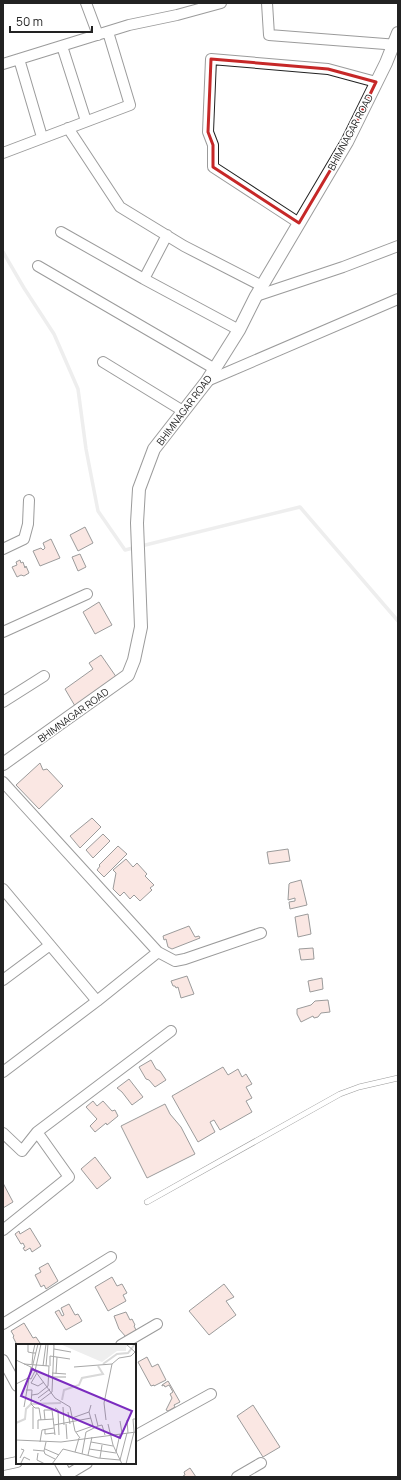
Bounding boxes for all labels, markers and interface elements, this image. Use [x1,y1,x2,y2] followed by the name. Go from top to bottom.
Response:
[10,8,92,34] scale bar
[16,13,43,30] text: 50 m
[324,91,376,173] street label: BHIMNAGAR ROAD
[153,372,215,448] street label: BHIMNAGAR ROAD
[35,684,112,746] street label: BHIMNAGAR ROAD
[16,1344,136,1464] inset map

